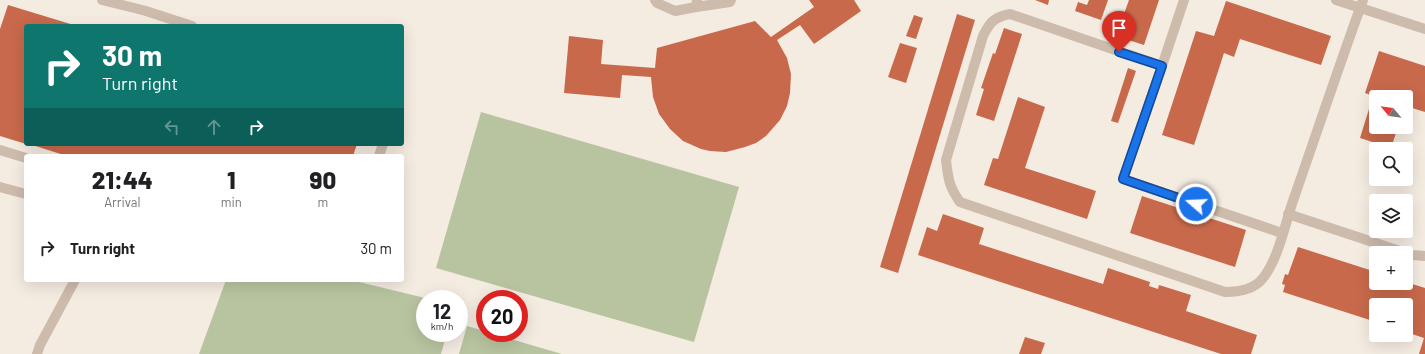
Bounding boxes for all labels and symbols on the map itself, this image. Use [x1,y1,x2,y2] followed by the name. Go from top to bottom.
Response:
[1102,11,1136,52] pin
[1369,90,1413,134] north arrow
[1175,183,1217,225] position arrow
[476,290,528,342] speed limit sign: 20

